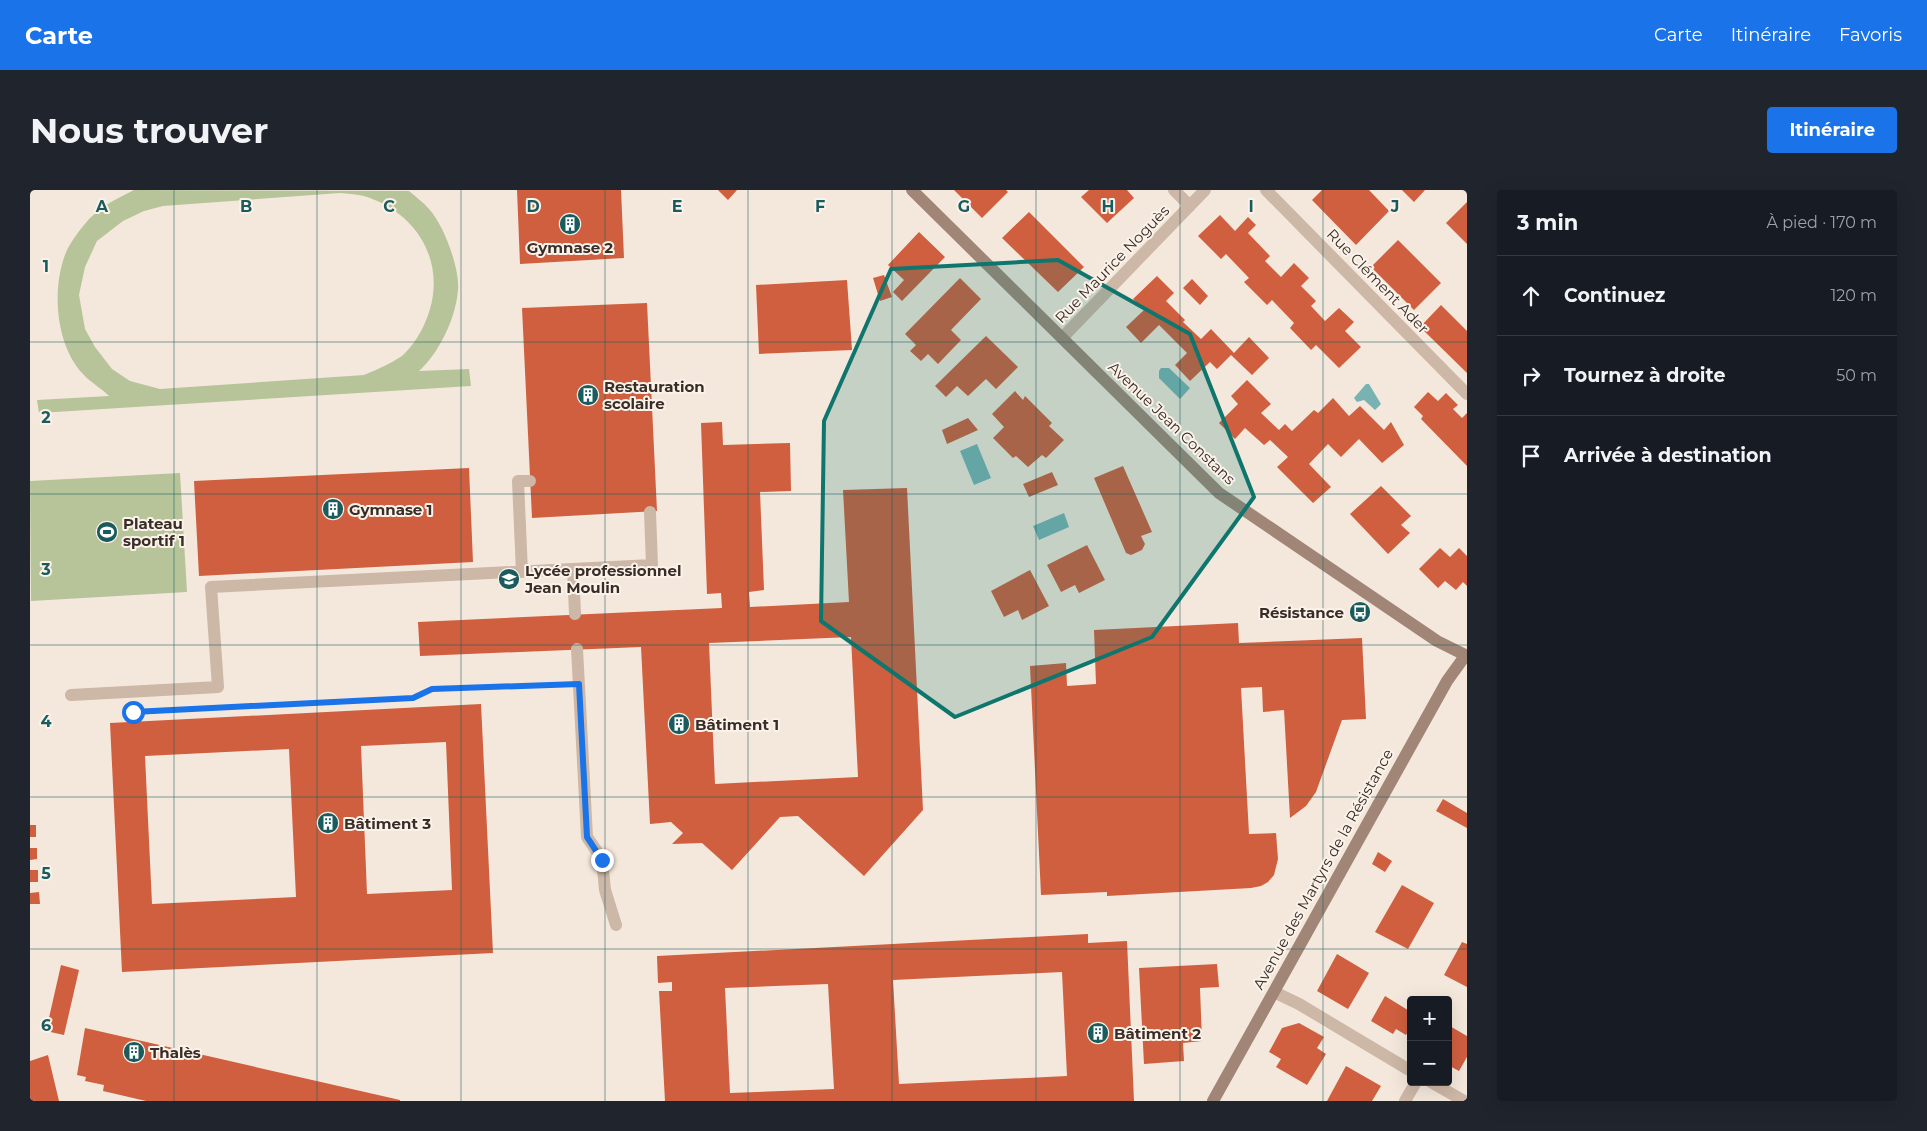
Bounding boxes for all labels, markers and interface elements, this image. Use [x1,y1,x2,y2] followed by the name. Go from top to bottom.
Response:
[25,21,93,50] text: Carte
[1654,24,1703,46] text: Carte
[1731,24,1811,46] text: Itinéraire
[1839,24,1902,46] text: Favoris
[1767,107,1897,153] button: Itinéraire
[30,109,268,152] text: Nous trouver
[95,197,109,216] text: A
[240,197,252,216] text: B
[383,197,395,216] text: C
[526,197,540,216] text: D
[672,197,682,216] text: E
[815,197,825,216] text: F
[958,197,970,216] text: G
[1102,197,1114,216] text: H
[1248,197,1254,216] text: I
[1390,197,1399,216] text: J
[1051,201,1173,327] street label: Rue Maurice Noguès
[1517,210,1578,235] text: 3 min
[558,212,582,236] building icon: Gymnase 2
[1767,213,1877,232] text: À pied · 170 m
[1323,225,1433,337] street label: Rue Clément Ader
[527,238,613,257] place label: Gymnase 2
[43,257,49,276] text: 1
[1517,282,1545,310] icon: ahead
[1564,284,1665,307] text: Continuez
[1830,286,1877,305] text: 120 m
[1105,357,1239,489] street label: Avenue Jean Constans
[1517,362,1545,390] icon: right
[1564,364,1725,387] text: Tournez à droite
[1836,366,1877,385] text: 50 m
[604,377,705,413] place label: Restauration scolaire
[576,383,600,407] building icon: Restauration scolaire
[41,408,51,427] text: 2
[1517,442,1545,470] icon: arrive
[1564,444,1772,467] text: Arrivée à destination
[321,497,345,521] building icon: Gymnase 1
[349,500,432,519] place label: Gymnase 1
[123,514,185,550] place label: Plateau sportif 1
[95,520,119,544] sports icon: Plateau sportif 1
[40,560,51,579] text: 3
[524,561,681,597] place label: Lycée professionnel Jean Moulin
[497,567,521,591] school or university icon: Lycée professionnel Jean Moulin
[1348,600,1372,624] bus stop icon: Résistance
[1259,603,1344,622] place label: Résistance
[122,701,145,724] route start
[40,712,52,731] text: 4
[667,712,691,736] building icon: Bâtiment 1
[695,715,779,734] place label: Bâtiment 1
[1249,745,1397,993] street label: Avenue des Martyrs de la Résistance
[316,811,340,835] building icon: Bâtiment 3
[344,814,431,833] place label: Bâtiment 3
[591,849,614,872] route end
[41,864,51,883] text: 5
[1407,996,1452,1086] map controls
[1407,996,1452,1041] button: +
[41,1016,51,1035] text: 6
[1086,1021,1110,1045] building icon: Bâtiment 2
[1114,1024,1201,1043] place label: Bâtiment 2
[122,1040,146,1064] building icon: Thalès
[1407,1041,1452,1086] button: −
[150,1043,201,1062] place label: Thalès

